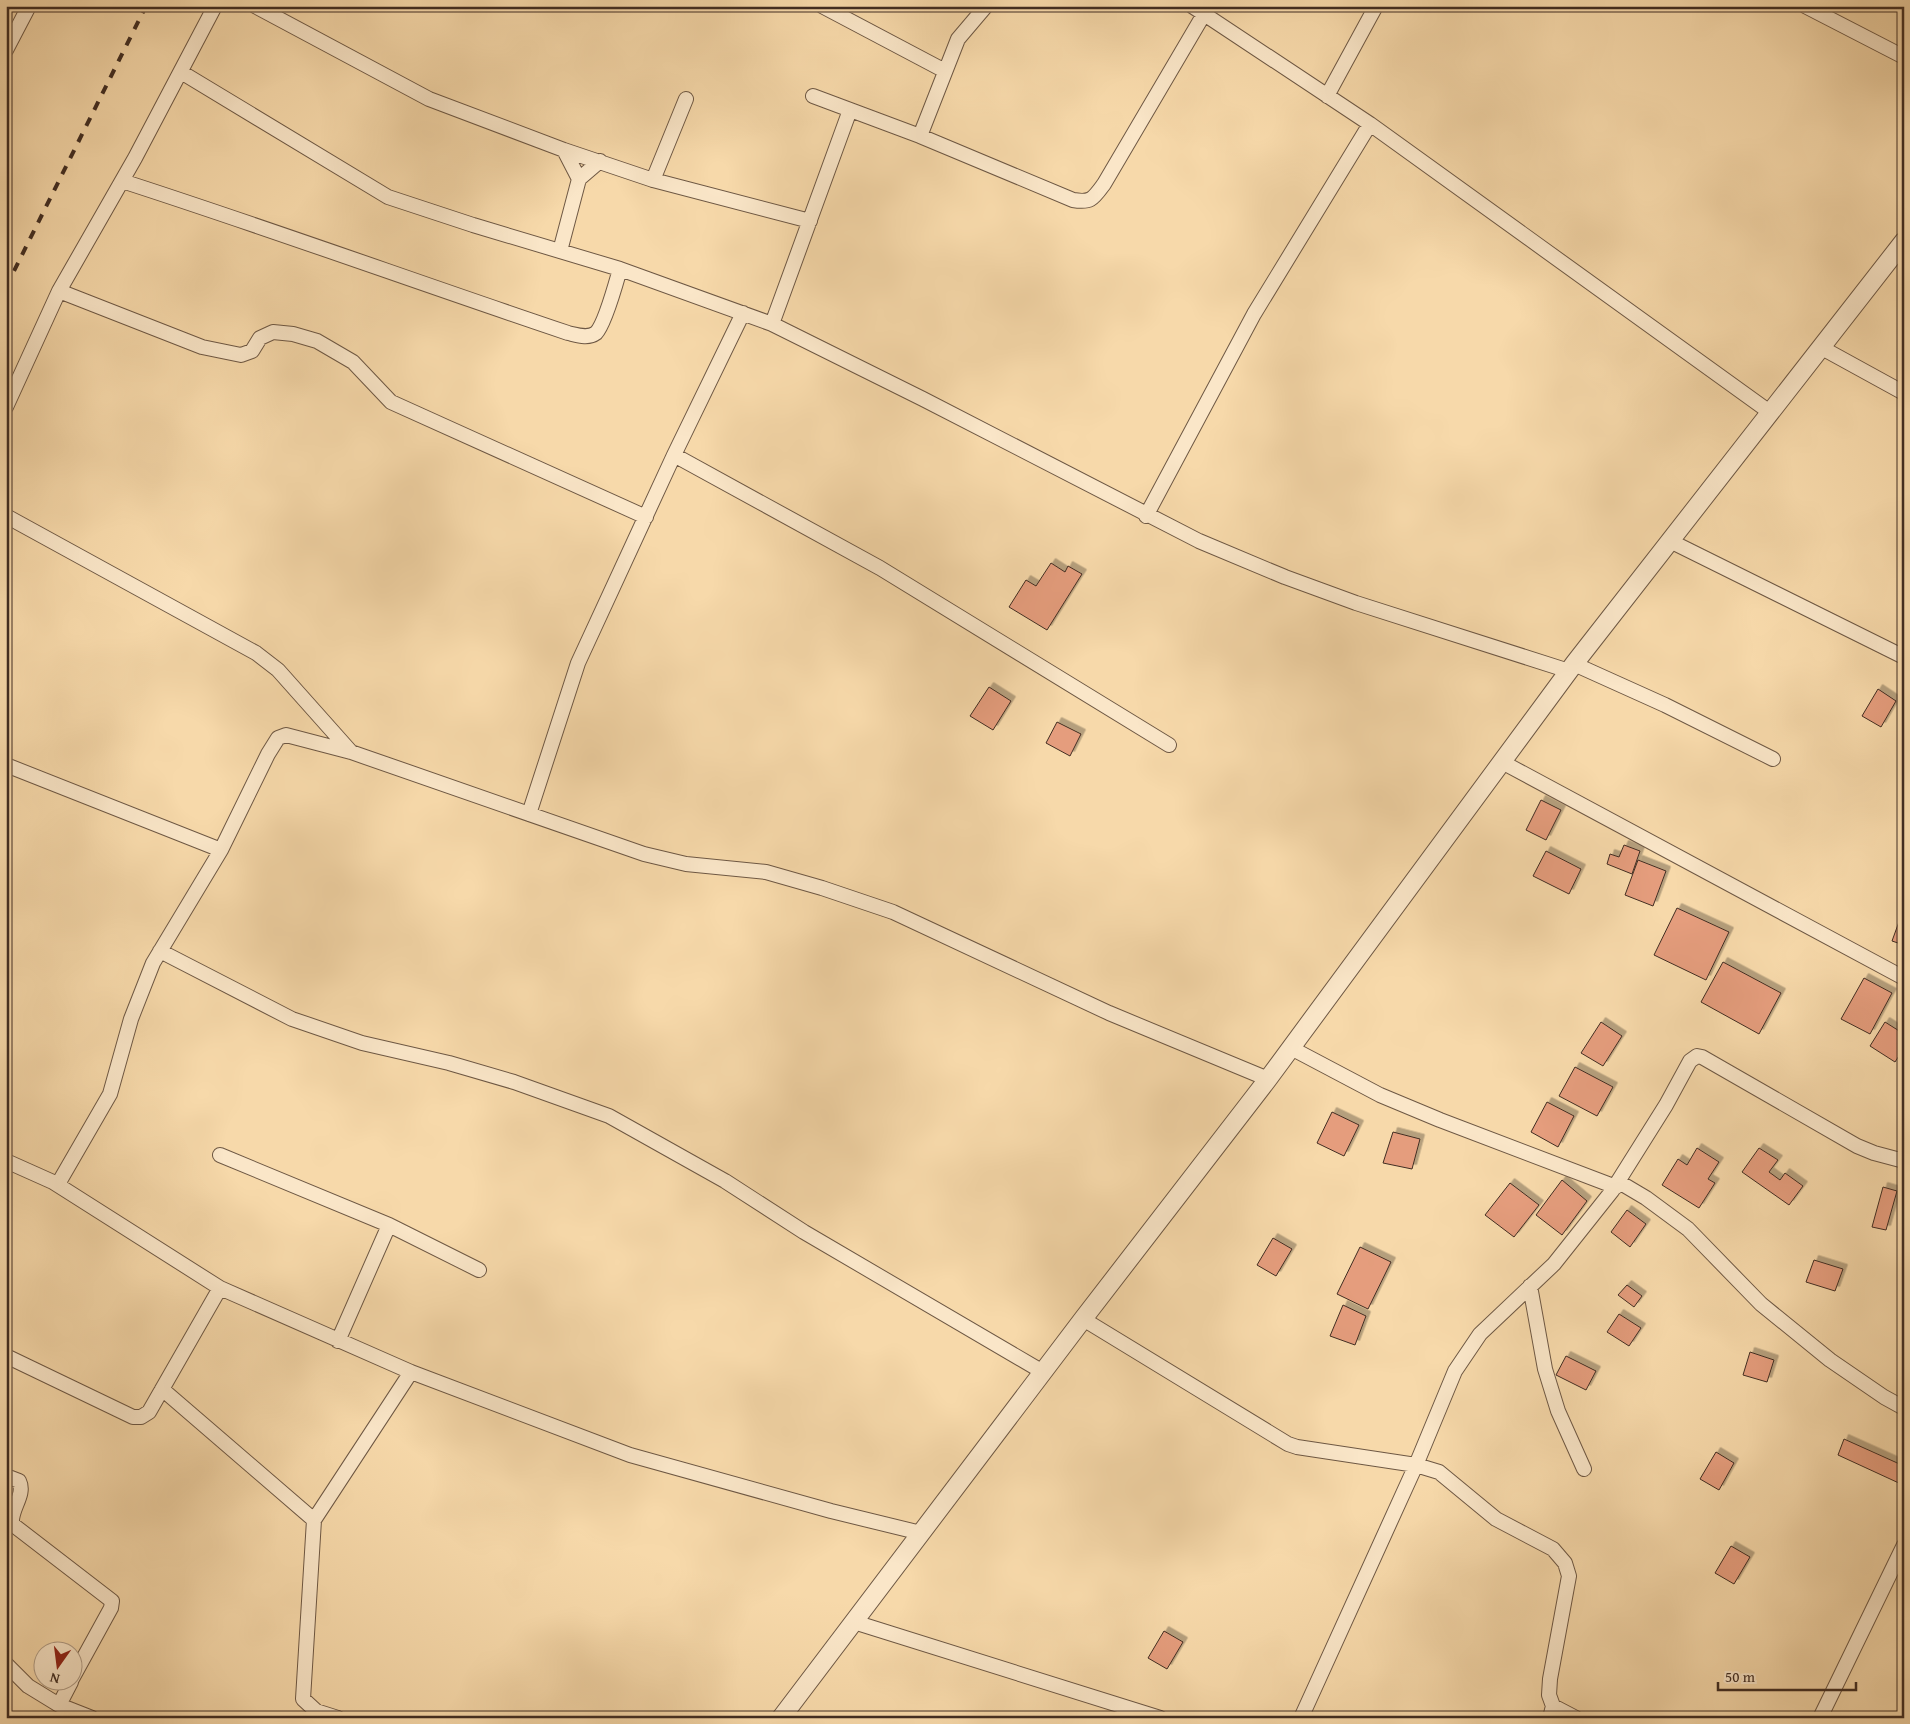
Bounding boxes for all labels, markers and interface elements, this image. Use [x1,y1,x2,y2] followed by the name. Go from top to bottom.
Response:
[32,1642,82,1692] north arrow
[1718,1659,1855,1691] scale bar
[1725,1666,1756,1687] text: 50 m
[47,1668,62,1689] text: N

